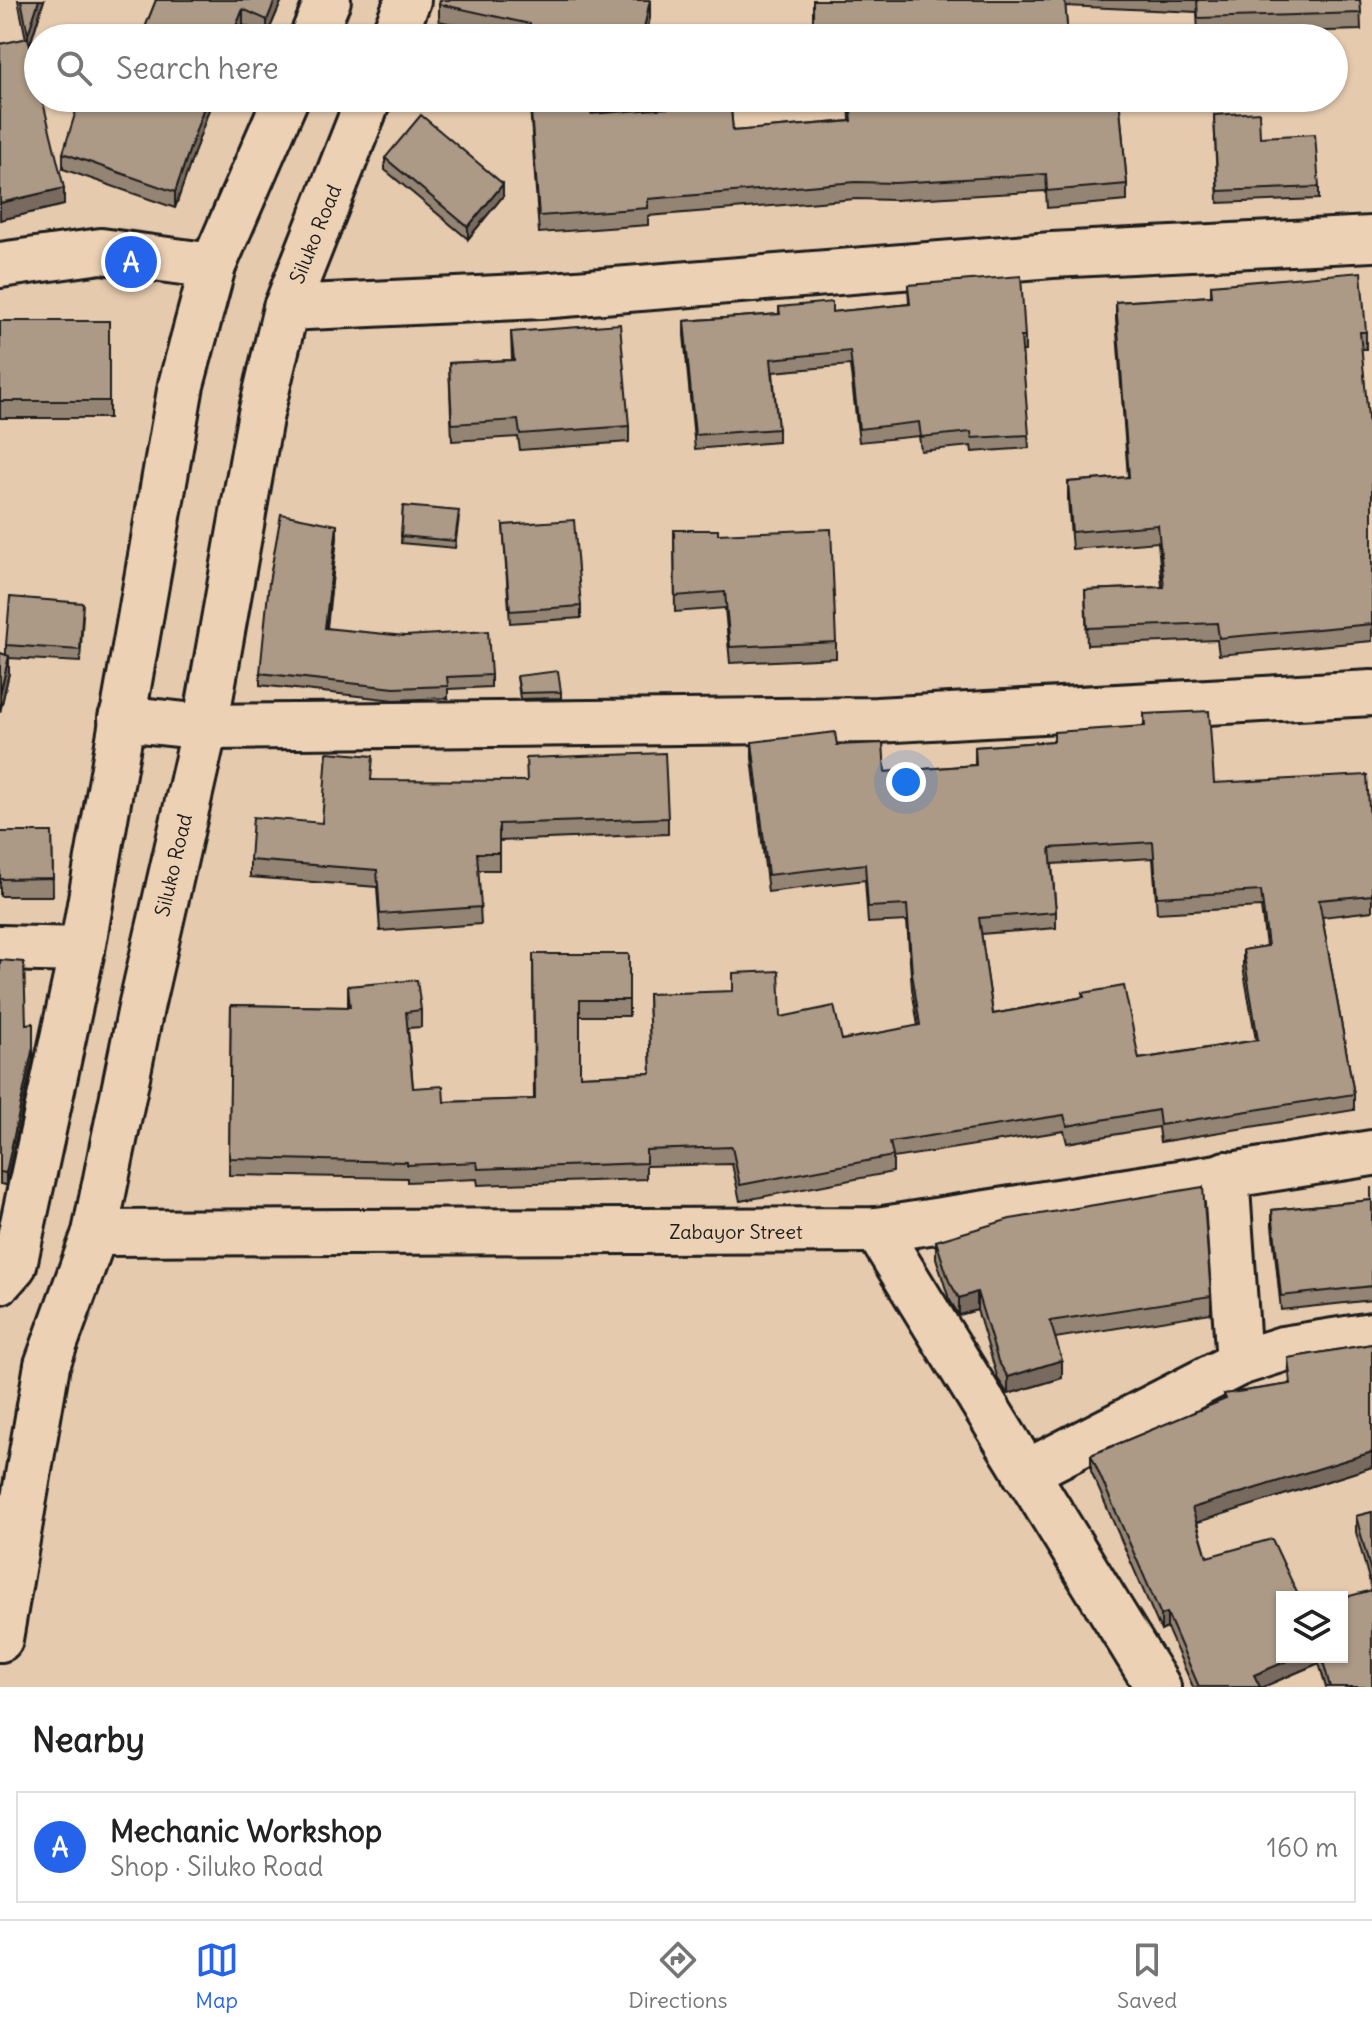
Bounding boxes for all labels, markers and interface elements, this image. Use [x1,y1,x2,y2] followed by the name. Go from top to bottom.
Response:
[24,24,1348,112] search box
[52,46,96,90] icon: search
[116,49,279,87] text: Search here
[284,181,346,287] street label: Siluko Road
[105,232,157,292] pin: A
[886,762,926,802] your location
[149,811,197,919] street label: Siluko Road
[669,1219,803,1244] street label: Zabayor Street
[1276,1591,1348,1663] map controls
[1276,1591,1348,1663] button: layers
[32,1718,145,1761] text: Nearby
[110,1812,382,1850] text: Mechanic Workshop
[52,1831,68,1864] text: A
[1267,1831,1338,1864] text: 160 m
[110,1850,323,1883] text: Shop · Siluko Road
[195,1938,239,2014] tab: Map
[628,1938,728,2014] tab: Directions
[1117,1938,1177,2014] tab: Saved

